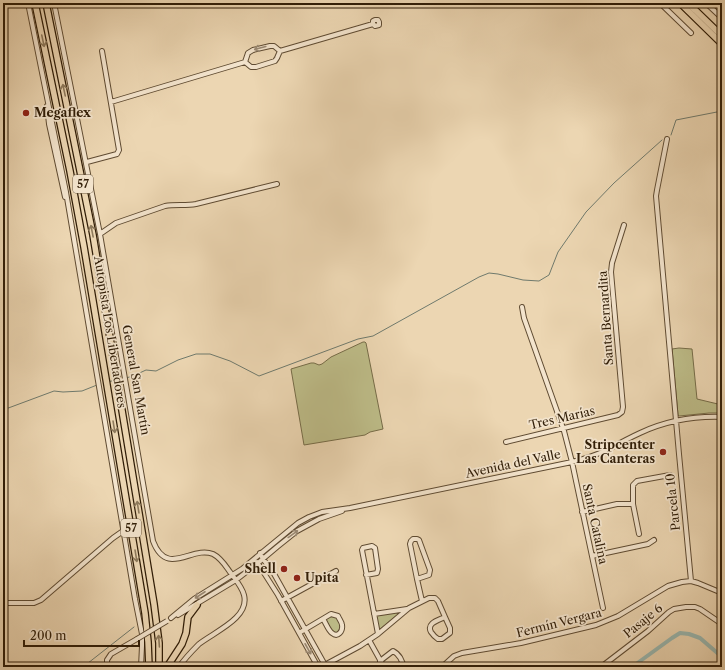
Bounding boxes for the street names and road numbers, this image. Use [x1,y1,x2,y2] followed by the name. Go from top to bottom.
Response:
[73,175,93,193] road number: 57
[91,254,130,409] street label: Autopista Los Libertadores
[595,269,616,366] street label: Santa Bernardita
[119,324,154,437] street label: General San Martín
[528,403,596,432] street label: Tres Marías
[463,446,562,481] street label: Avenida del Valle
[662,473,683,531] street label: Parcela 10
[580,482,611,566] street label: Santa Catalina
[121,519,141,537] road number: 57
[620,600,665,641] street label: Pasaje 6
[515,605,604,640] street label: Fermín Vergara

